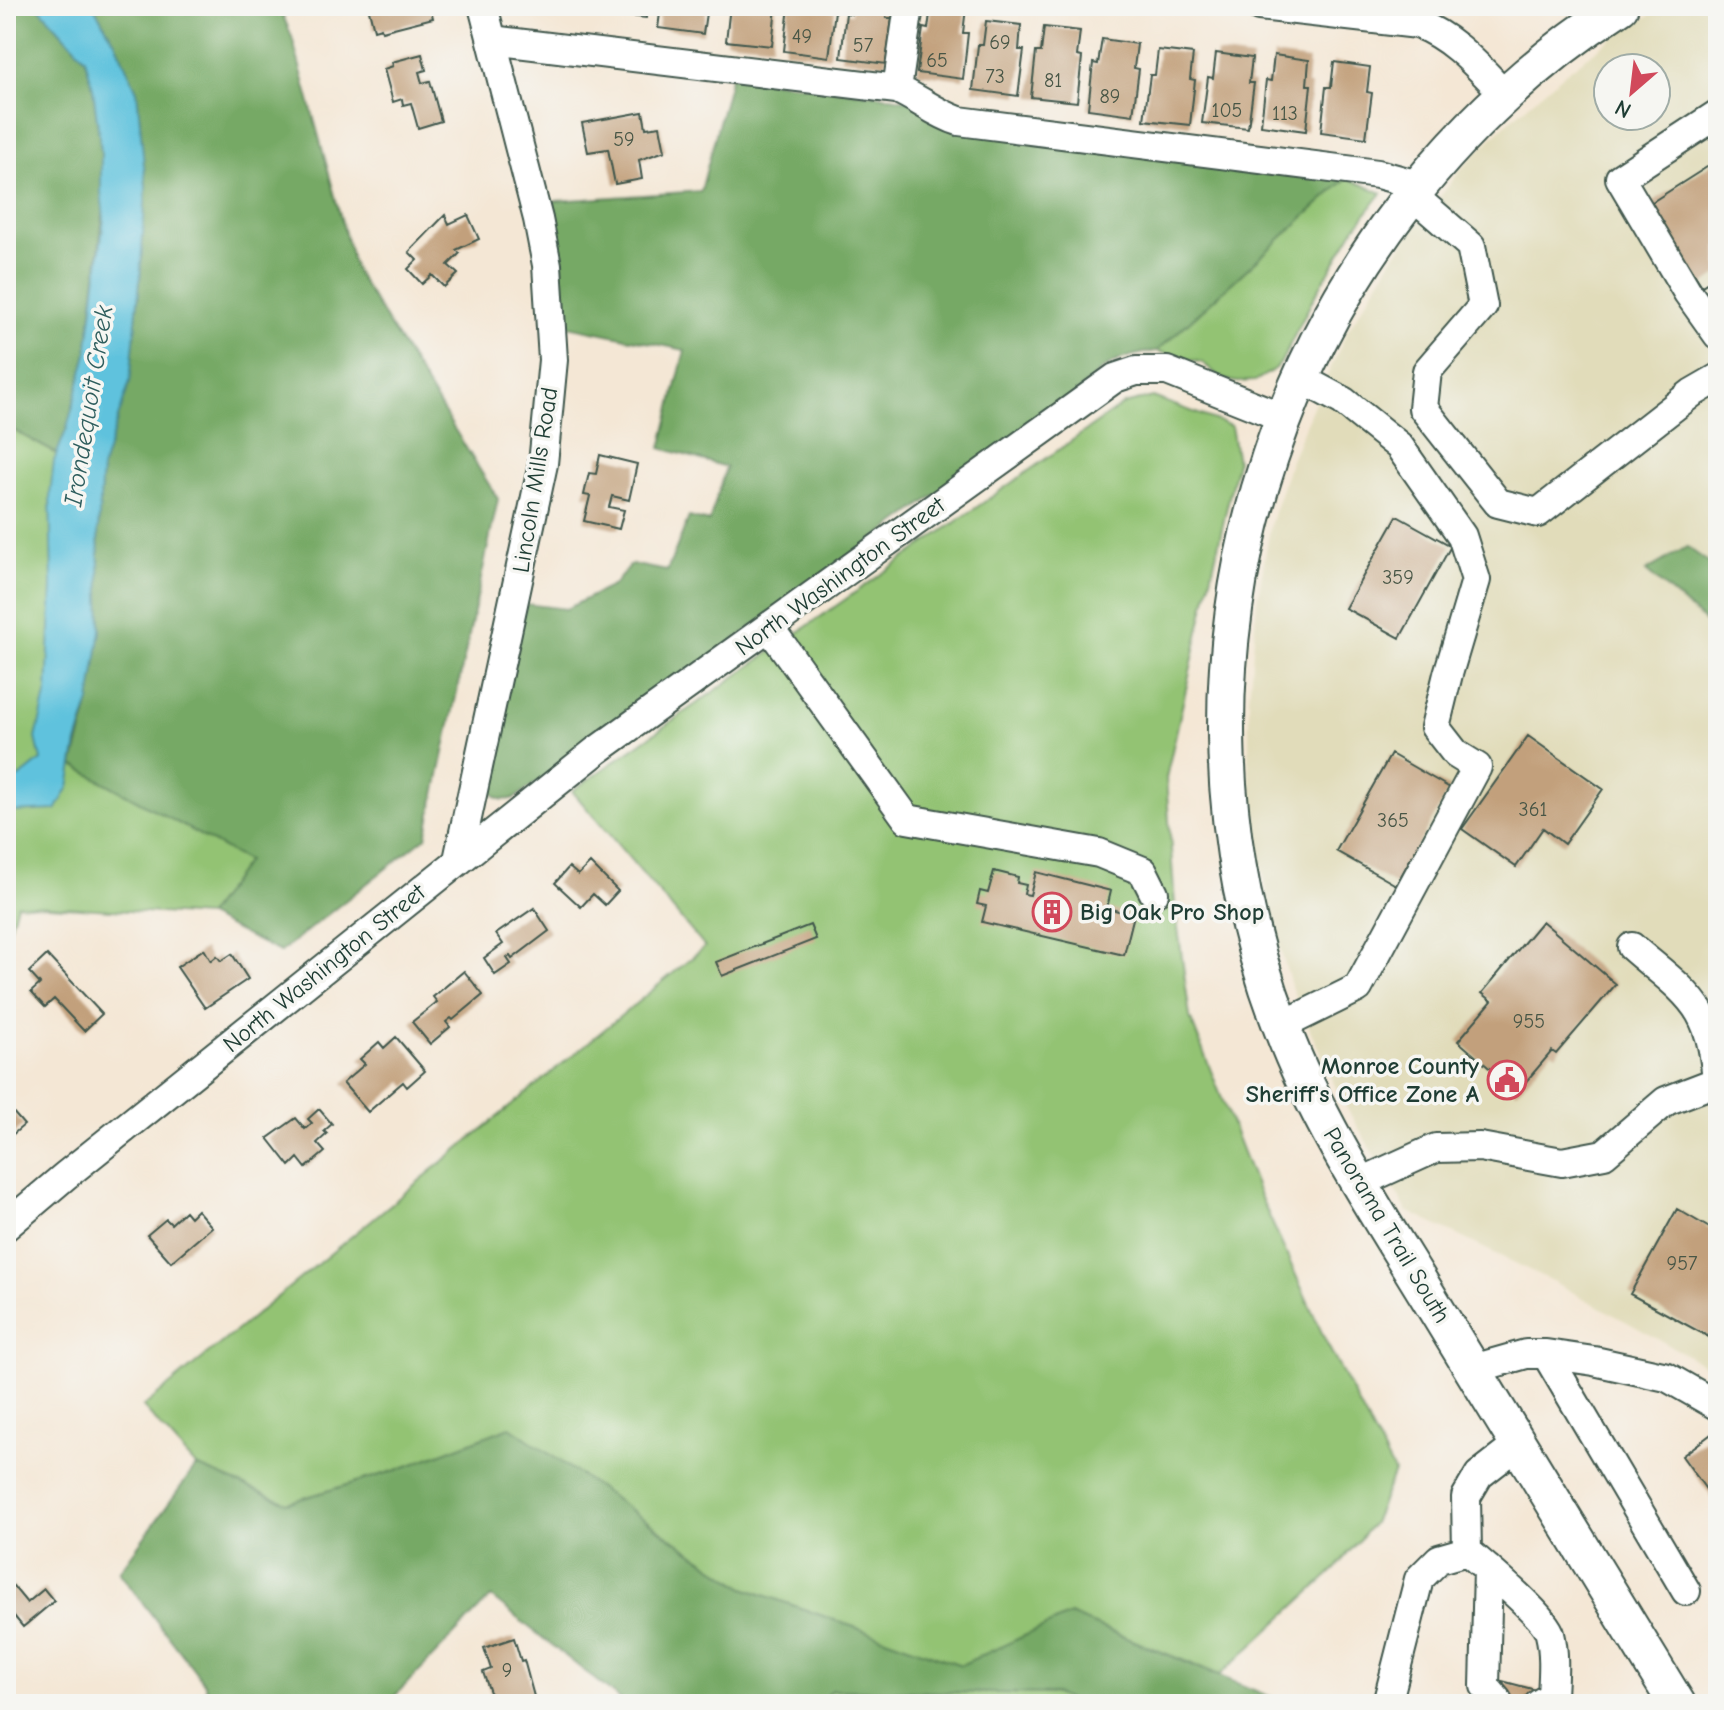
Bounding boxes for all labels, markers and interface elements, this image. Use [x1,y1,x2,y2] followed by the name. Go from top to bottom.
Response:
[792,25,812,48] house number: 49
[989,31,1011,54] house number: 69
[853,34,874,57] house number: 57
[926,49,948,72] house number: 65
[1592,52,1672,132] north arrow
[985,65,1005,88] house number: 73
[1044,69,1062,92] house number: 81
[1100,85,1120,108] house number: 89
[1611,94,1636,124] text: N
[1212,99,1242,122] house number: 105
[1272,102,1298,125] house number: 113
[613,128,635,151] house number: 59
[58,303,120,510] water label: Irondequoit Creek
[507,385,563,575] street label: Lincoln Mills Road
[730,490,951,661] street label: North Washington Street
[1382,566,1414,589] house number: 359
[1519,798,1547,821] house number: 361
[1377,809,1409,832] house number: 365
[217,877,432,1058] street label: North Washington Street
[1031,891,1073,933] building icon: Big Oak Pro Shop
[1080,898,1264,926] place label: Big Oak Pro Shop
[1513,1010,1545,1033] house number: 955
[1246,1052,1480,1108] place label: Monroe County Sheriff's Office Zone A
[1486,1059,1528,1101] public building icon: Monroe County Sheriff's Office Zone A
[1318,1122,1456,1328] street label: Panorama Trail South
[1667,1252,1698,1275] house number: 957
[502,1659,512,1682] house number: 9

